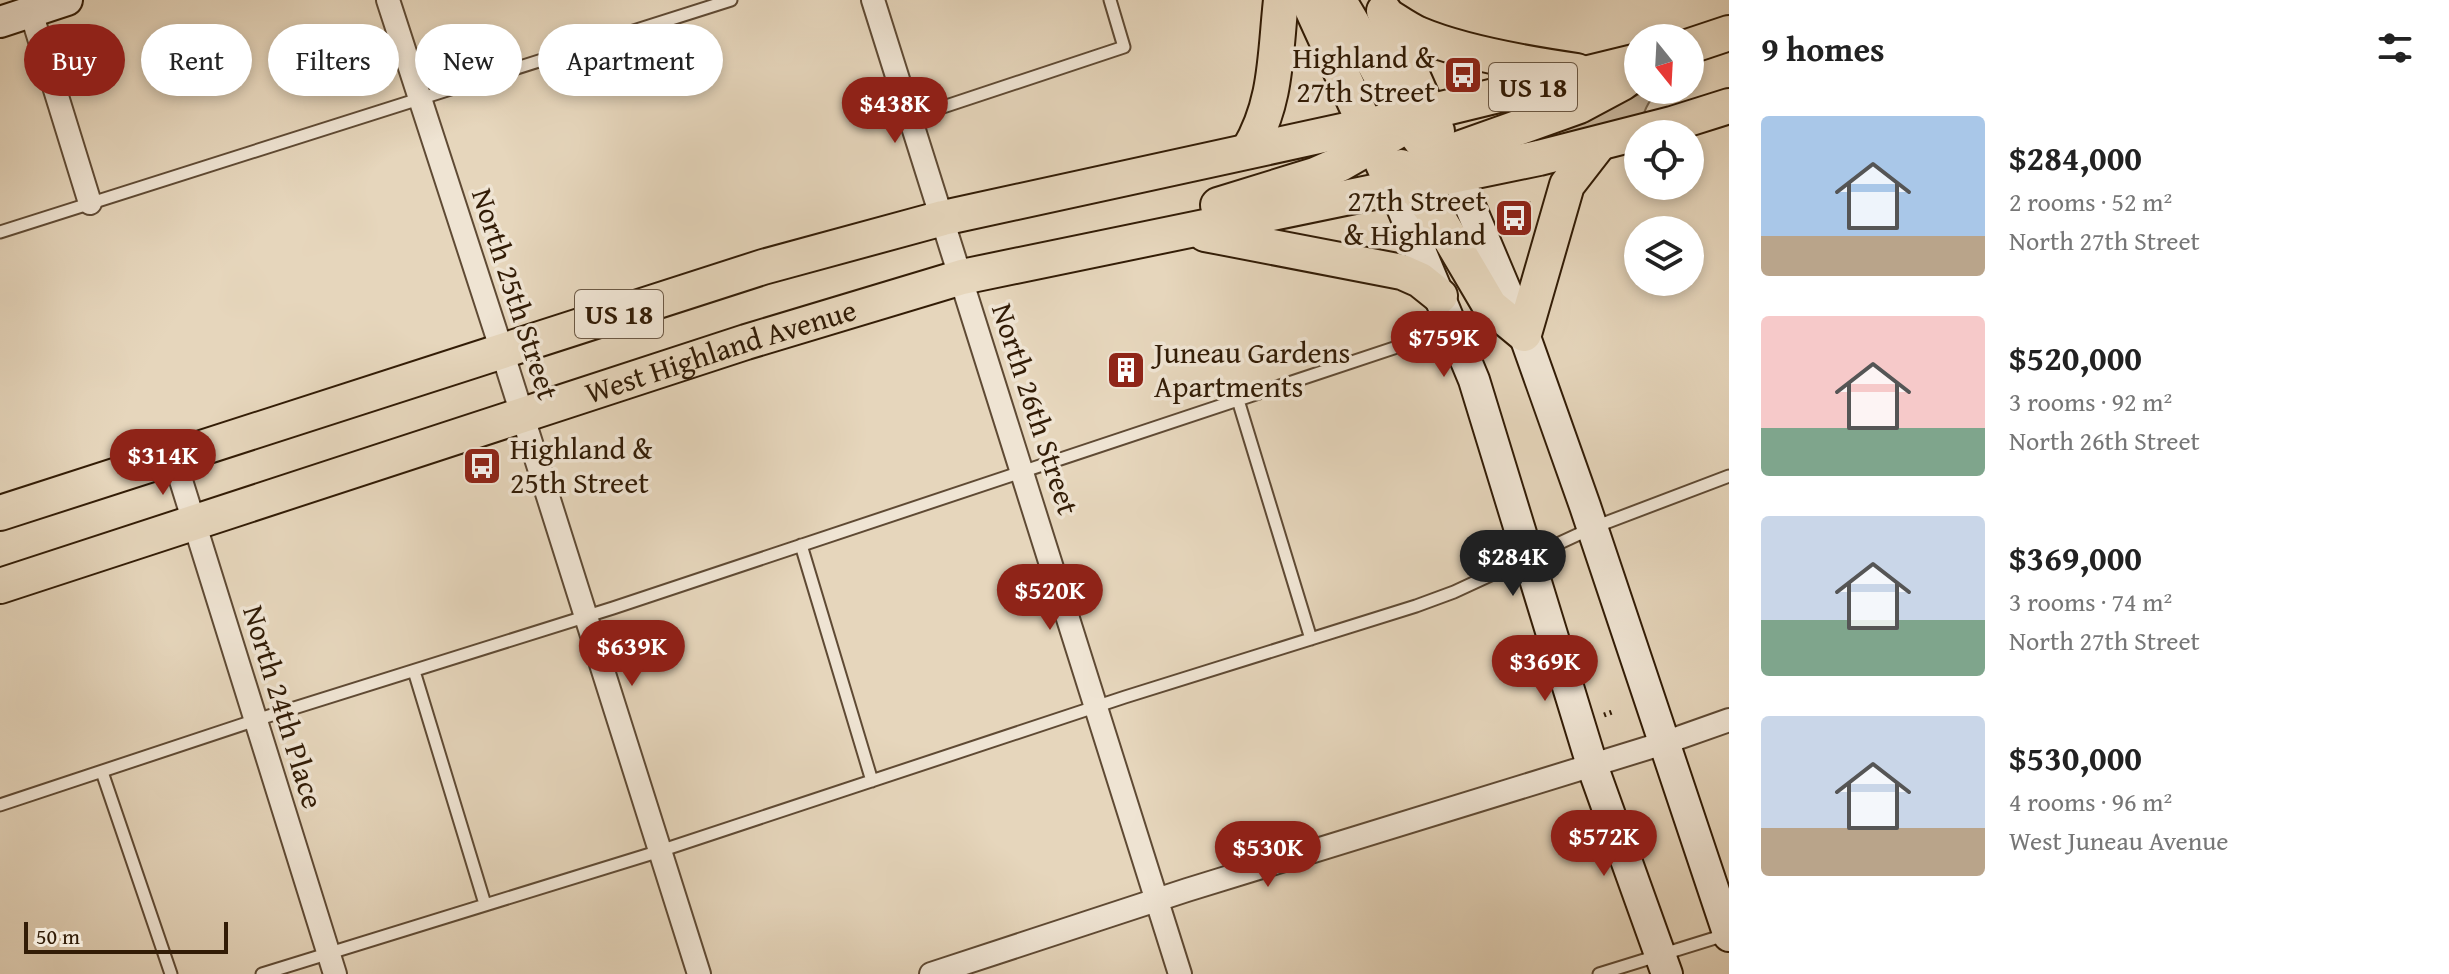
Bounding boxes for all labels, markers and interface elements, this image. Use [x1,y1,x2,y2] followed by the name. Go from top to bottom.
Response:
[24,24,125,96] chip: Buy
[141,24,252,96] chip: Rent
[268,24,399,96] chip: Filters
[415,24,522,96] chip: New
[538,24,723,96] chip: Apartment
[1624,24,1704,104] north arrow
[1624,24,1704,296] map controls
[1761,24,1885,73] text: 9 homes
[2373,26,2417,70] icon: filters
[1293,35,1436,113] place label: Highland & 27th Street
[1442,54,1484,96] bus stop icon: Highland & 27th Street
[1489,63,1577,111] road number: US 18
[839,77,951,145] pin: $438K
[860,83,930,122] text: $438K
[1624,120,1704,200] button: locate
[2009,133,2142,182] text: $284,000
[1825,148,1921,244] icon: home
[1344,178,1486,256] place label: 27th Street & Highland
[461,182,571,406] street label: North 25th Street
[2009,182,2172,221] text: 2 rooms · 52 m²
[1493,197,1535,239] bus stop icon: 27th Street & Highland
[1624,216,1704,296] button: layers
[2009,221,2200,260] text: North 27th Street
[579,287,861,414] street label: West Highland Avenue
[575,290,663,338] road number: US 18
[981,297,1091,521] street label: North 26th Street
[1388,311,1500,379] pin: $759K
[1409,317,1479,356] text: $759K
[1150,330,1350,408] place label: Juneau Gardens Apartments
[2009,333,2142,382] text: $520,000
[1825,348,1921,444] icon: home
[1105,349,1147,391] building icon: Juneau Gardens Apartments
[2009,382,2172,421] text: 3 rooms · 92 m²
[2009,421,2200,460] text: North 26th Street
[510,426,653,504] place label: Highland & 25th Street
[107,429,219,497] pin: $314K
[128,435,198,474] text: $314K
[461,445,503,487] bus stop icon: Highland & 25th Street
[1457,530,1569,598] pin: $284K
[2009,533,2142,582] text: $369,000
[1478,536,1548,575] text: $284K
[1825,548,1921,644] icon: home
[994,564,1106,632] pin: $520K
[1015,570,1085,609] text: $520K
[2009,582,2172,621] text: 3 rooms · 74 m²
[232,600,336,814] street label: North 24th Place
[576,620,688,688] pin: $639K
[2009,621,2200,660] text: North 27th Street
[597,626,667,665] text: $639K
[1489,635,1601,703] pin: $369K
[1510,641,1580,680] text: $369K
[2009,733,2142,782] text: $530,000
[1825,748,1921,844] icon: home
[2009,782,2172,821] text: 4 rooms · 96 m²
[1548,810,1660,878] pin: $572K
[1569,816,1639,855] text: $572K
[1212,821,1324,889] pin: $530K
[2009,821,2229,860] text: West Juneau Avenue
[1233,827,1303,866] text: $530K
[24,918,228,954] scale bar
[36,920,80,952] text: 50 m

